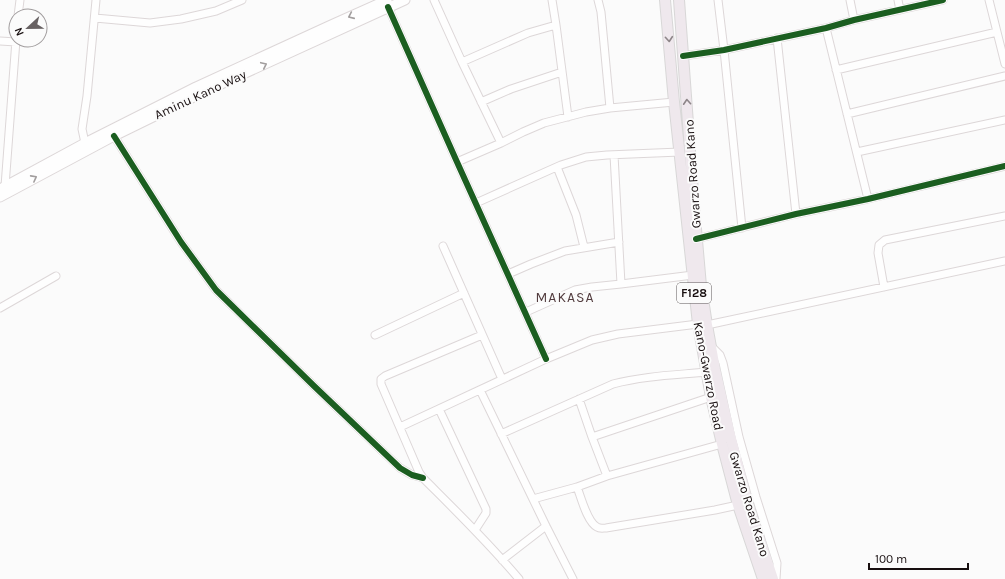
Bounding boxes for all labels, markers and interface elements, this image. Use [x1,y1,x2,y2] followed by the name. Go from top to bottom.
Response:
[8,8,48,48] north arrow
[348,11,355,19] one-way arrow
[12,25,27,38] text: N
[664,36,673,42] one-way arrow
[259,62,267,70] one-way arrow
[152,67,249,122] street label: Aminu Kano Way
[682,99,691,105] one-way arrow
[681,119,704,229] street label: Gwarzo Road Kano
[30,176,37,183] one-way arrow
[677,283,711,303] road number: F128
[536,289,594,306] district label: MAKASA
[691,320,726,432] street label: Kano-Gwarzo Road
[726,450,773,558] street label: Gwarzo Road Kano
[869,545,968,571] scale bar
[875,552,907,566] text: 100 m

